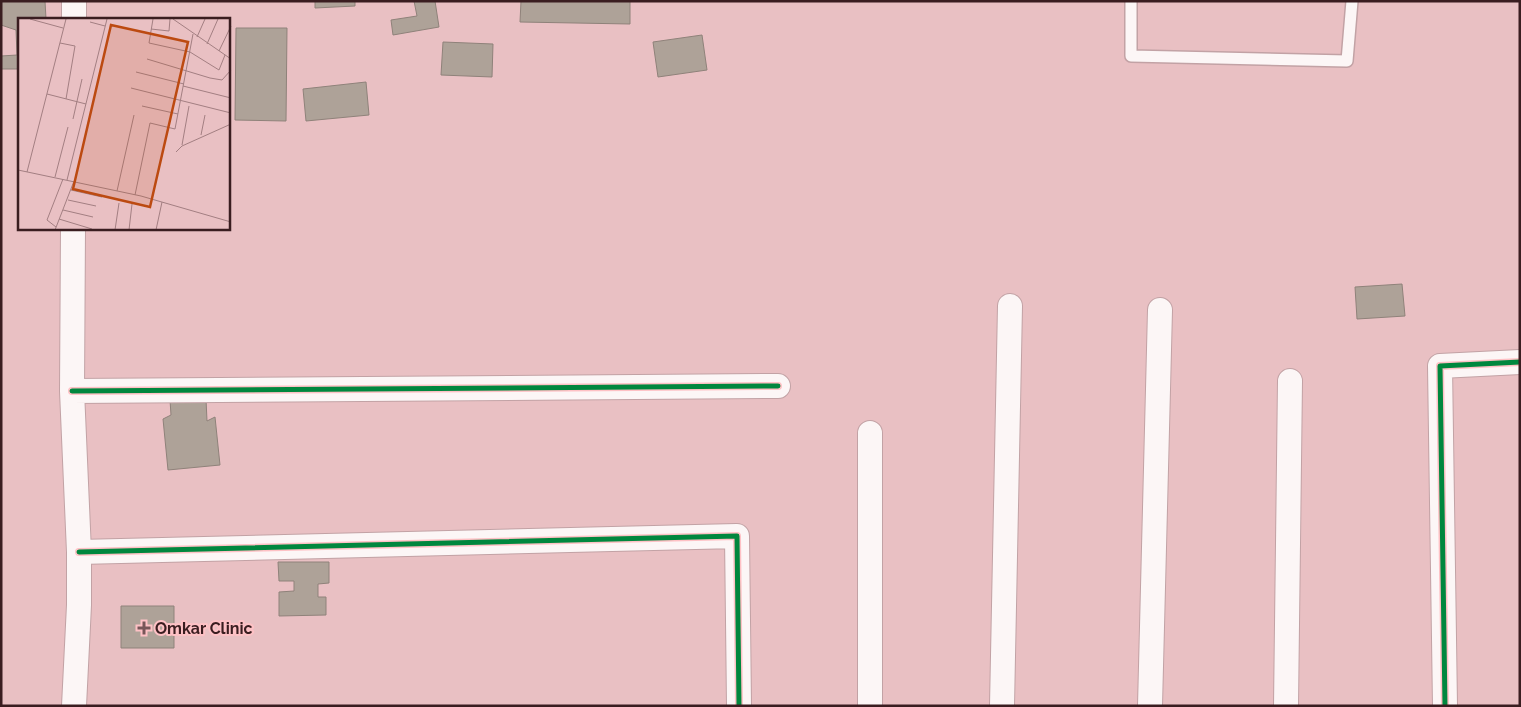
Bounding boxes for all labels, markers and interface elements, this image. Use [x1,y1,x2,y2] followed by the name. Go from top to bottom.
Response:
[18,18,230,230] inset map
[155,619,253,638] place label: Omkar Clinic
[137,621,151,635] marker: Omkar Clinic

